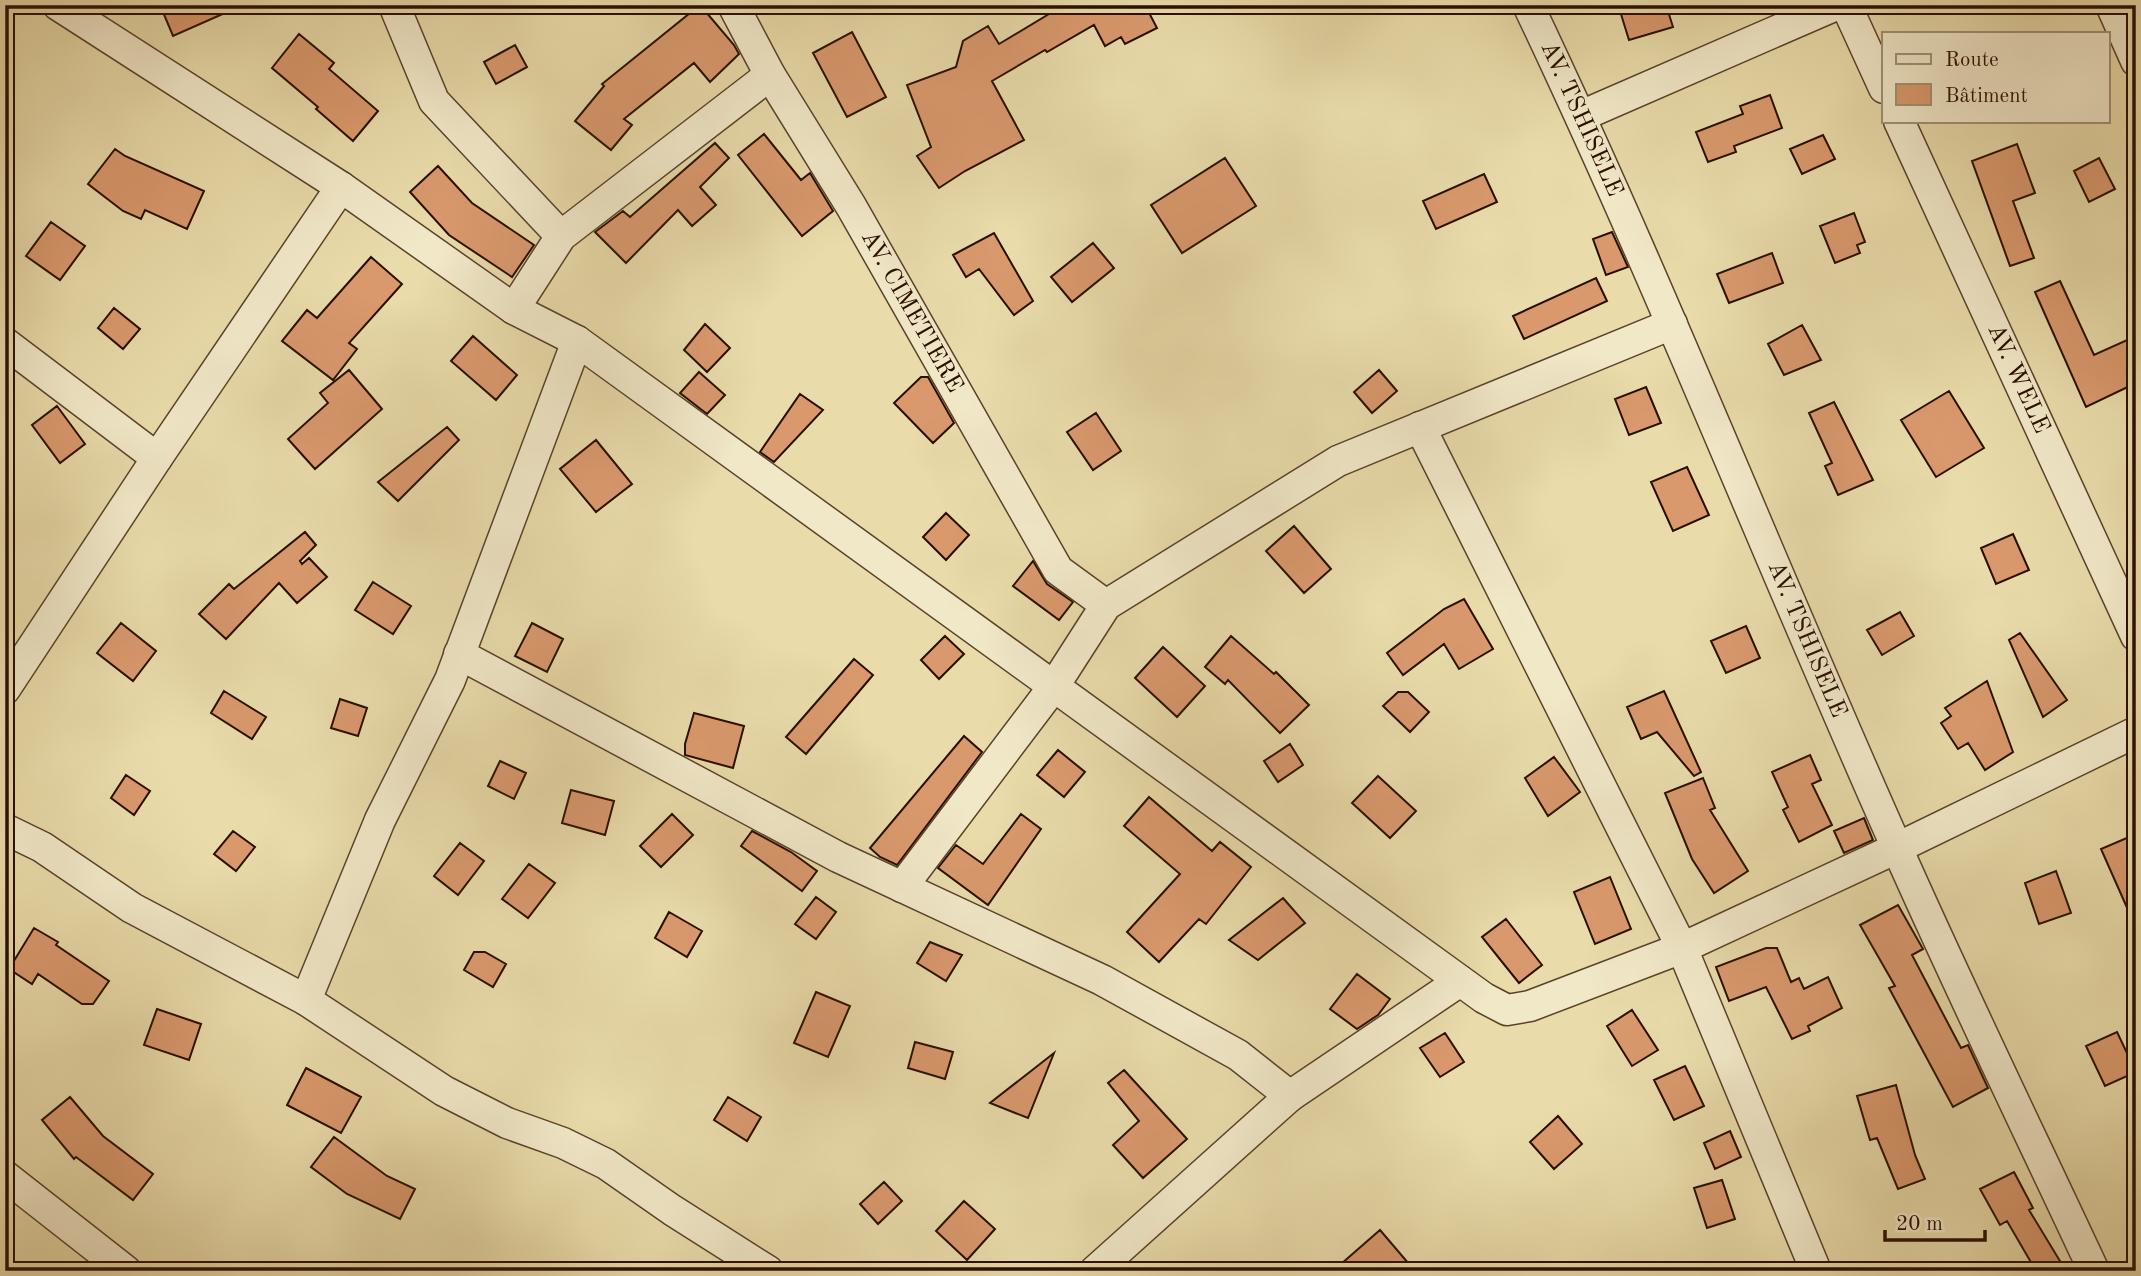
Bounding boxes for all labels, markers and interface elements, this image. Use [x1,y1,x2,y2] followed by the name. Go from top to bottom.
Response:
[1882,32,2110,122] legend
[1535,38,1626,200] street label: AV. TSHISELE
[1945,50,1999,71] text: Route
[1945,86,2028,107] text: Bâtiment
[856,227,967,397] street label: AV. CIMETIERE
[1982,321,2053,437] street label: AV. WELE
[1762,558,1850,721] street label: AV. TSHISELE
[1885,1199,1985,1243] scale bar
[1896,1214,1943,1235] text: 20 m

